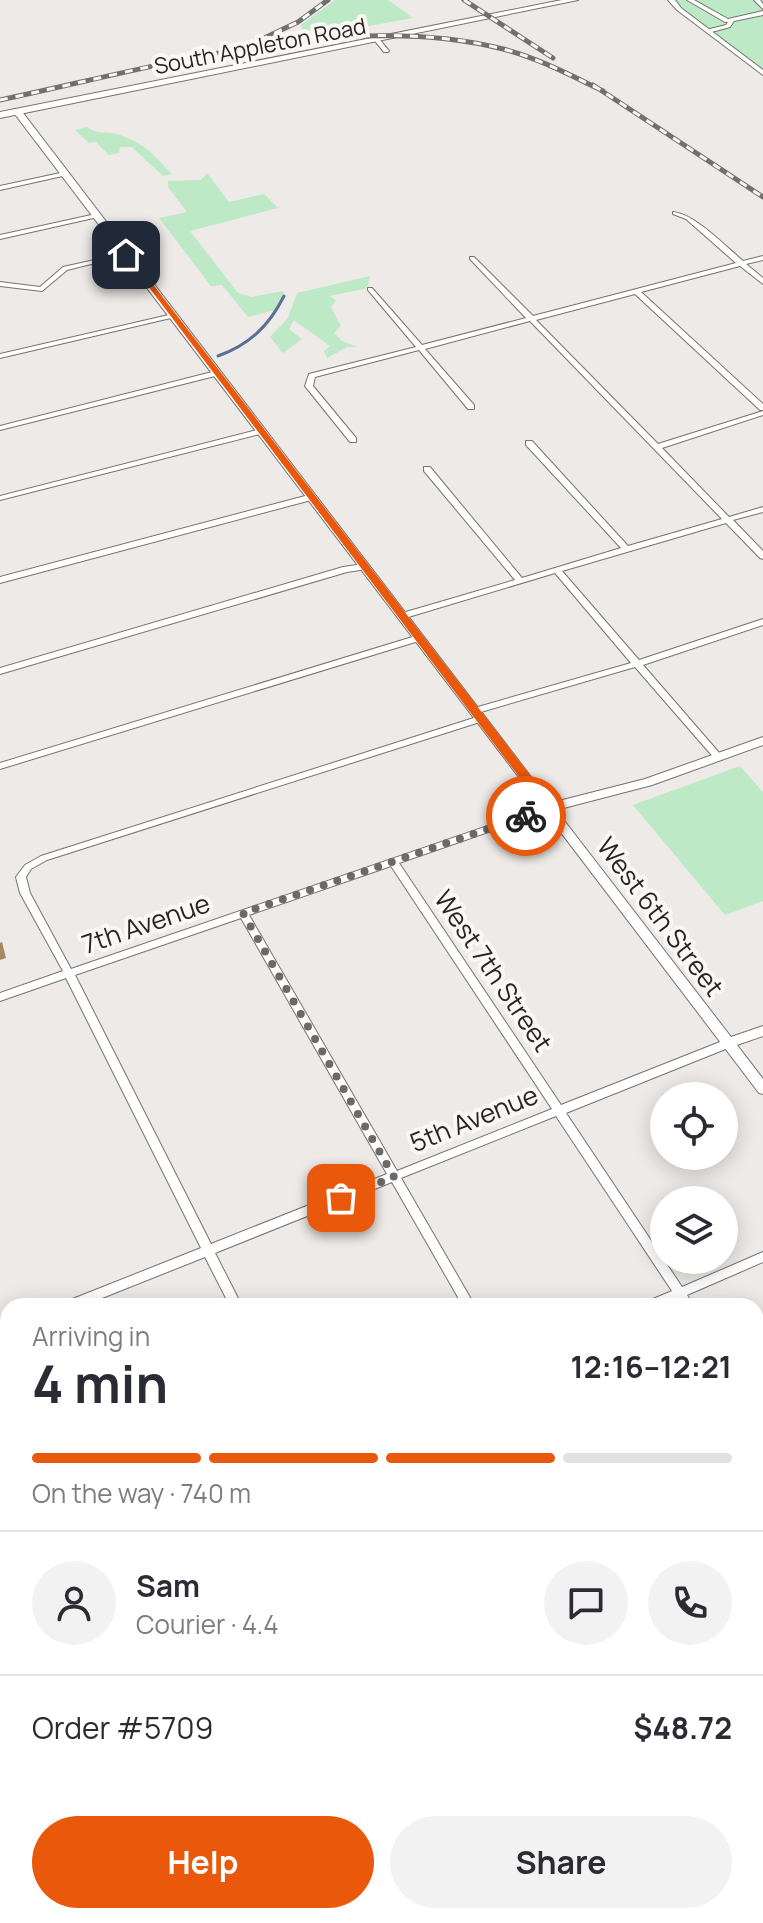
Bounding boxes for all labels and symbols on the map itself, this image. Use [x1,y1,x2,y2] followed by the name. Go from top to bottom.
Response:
[152,11,368,81] street label: South Appleton Road
[92,221,160,289] pin
[486,776,566,856] courier
[589,829,733,1003] street label: West 6th Street
[426,883,561,1058] street label: West 7th Street
[77,884,214,962] street label: 7th Avenue
[404,1076,543,1160] street label: 5th Avenue
[307,1164,375,1232] pin

